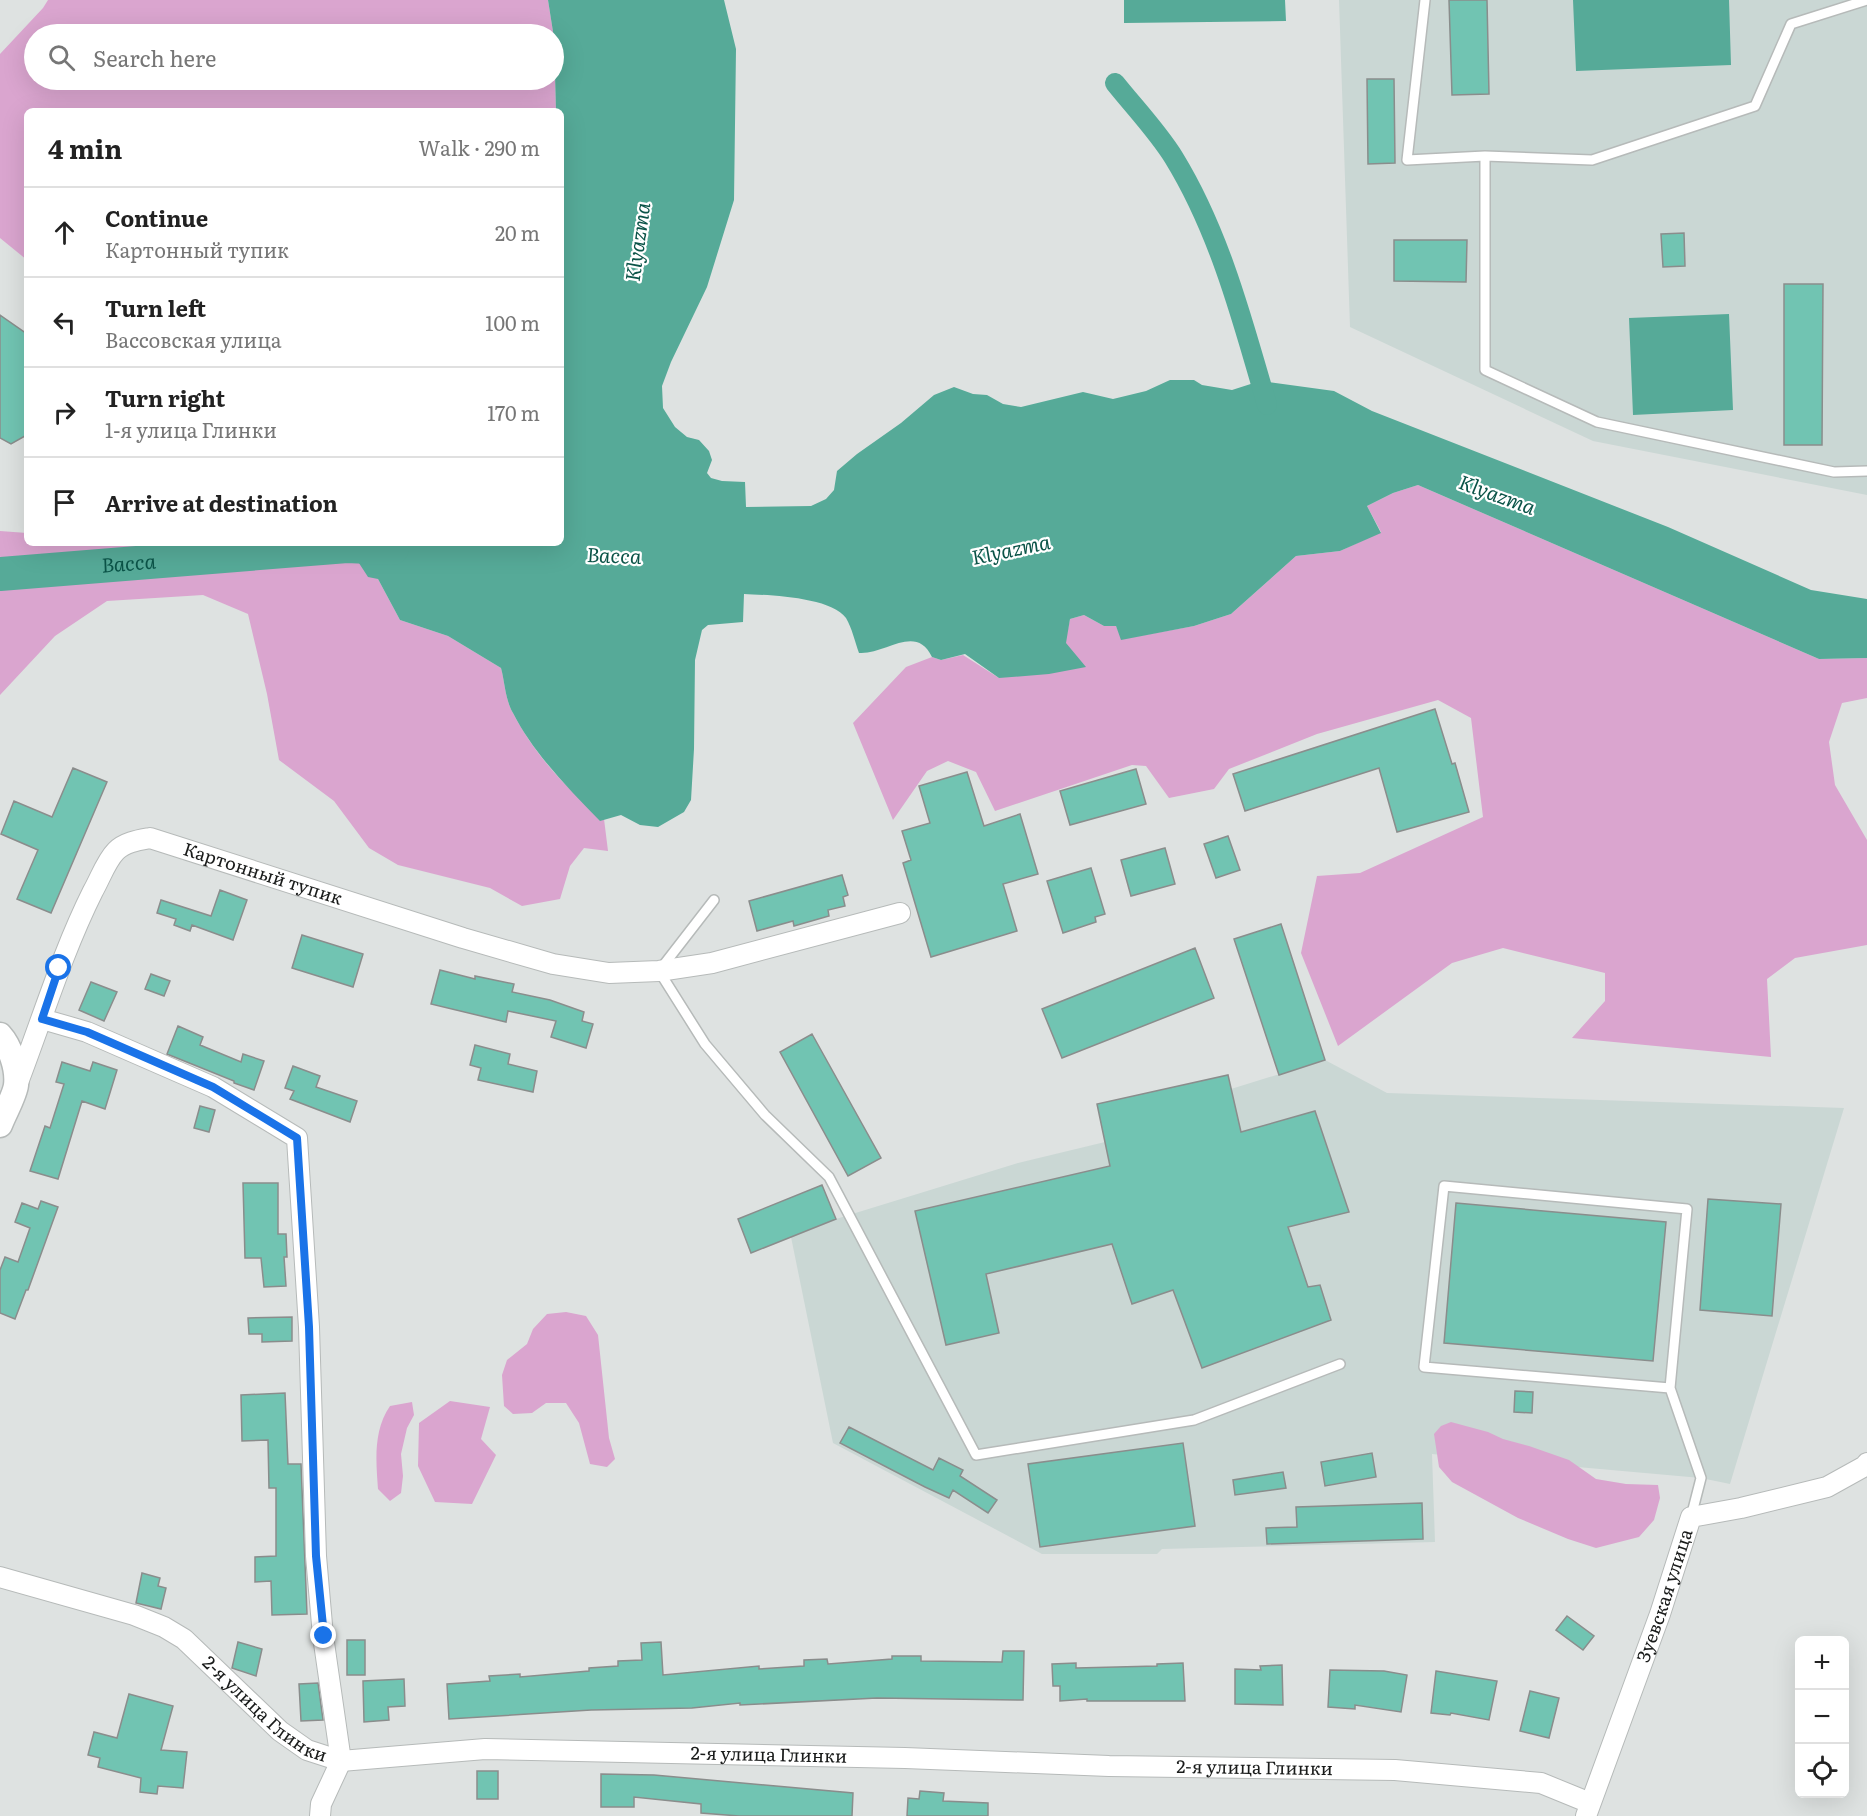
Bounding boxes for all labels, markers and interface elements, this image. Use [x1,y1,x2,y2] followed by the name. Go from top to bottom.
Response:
[24,24,564,90] search box
[45,41,78,74] icon: search
[93,41,216,74] text: Search here
[48,128,122,167] text: 4 min
[419,132,540,162] text: Walk · 290 m
[616,200,656,283] water label: Klyazma
[105,201,208,234] text: Continue
[48,216,81,249] icon: ahead
[495,217,540,247] text: 20 m
[105,234,289,264] text: Картонный тупик
[105,291,206,324] text: Turn left
[48,306,81,339] icon: left
[485,307,540,337] text: 100 m
[105,324,282,354] text: Вассовская улица
[105,381,225,414] text: Turn right
[48,396,81,429] icon: right
[487,397,540,427] text: 170 m
[105,414,277,444] text: 1-я улица Глинки
[1455,465,1541,521] water label: Klyazma
[48,486,81,519] icon: arrive
[105,486,338,519] text: Arrive at destination
[969,525,1053,571] water label: Klyazma
[586,538,642,570] water label: Васса
[100,544,157,579] water label: Васса
[180,835,346,911] street label: Картонный тупик
[45,954,71,980] route start
[1628,1525,1698,1666] street label: Зуевская улица
[310,1622,336,1648] route end
[1795,1636,1849,1798] map controls
[1795,1636,1849,1690] button: +
[197,1649,331,1768] street label: 2-я улица Глинки
[1795,1690,1849,1744] button: −
[690,1738,847,1769] street label: 2-я улица Глинки
[1795,1744,1849,1798] button: locate
[1176,1752,1333,1781] street label: 2-я улица Глинки

